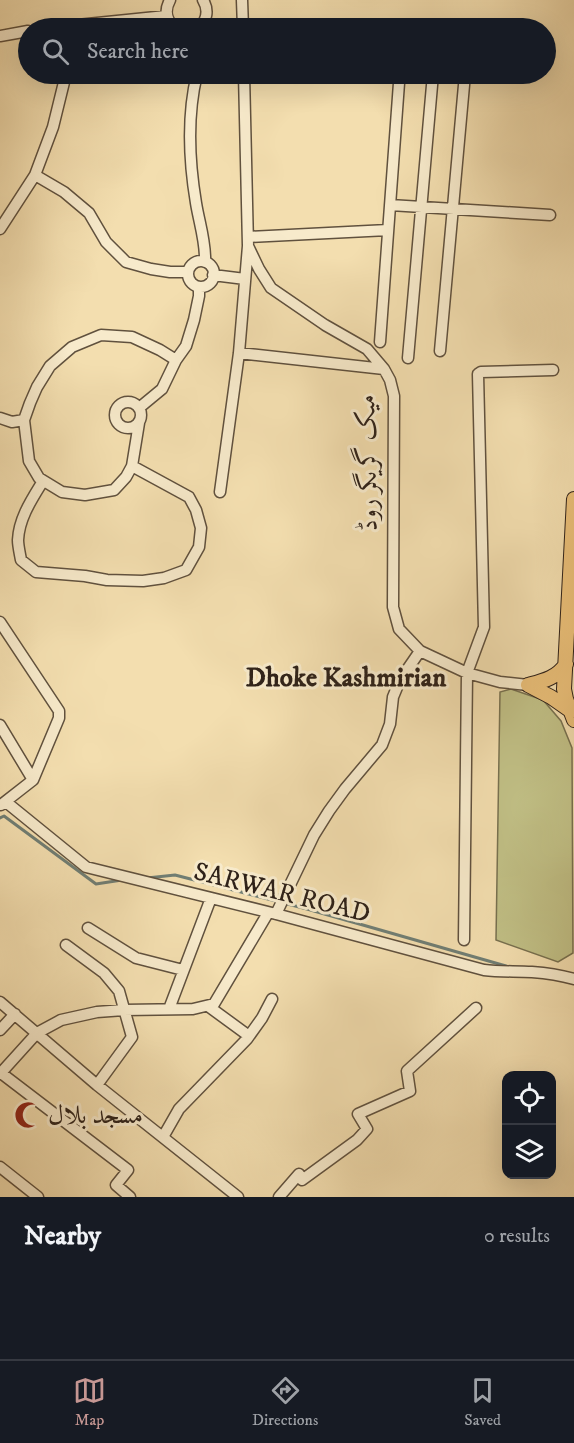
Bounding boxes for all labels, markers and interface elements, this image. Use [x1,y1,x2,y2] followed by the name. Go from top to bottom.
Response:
[18,18,556,84] search box
[39,35,72,68] icon: search
[87,38,189,65] text: Search here
[348,394,386,532] street label: میک گریگر روڈ
[246,661,447,695] district label: Dhoke Kashmirian
[190,855,374,931] street label: SARWAR ROAD
[502,1071,556,1179] map controls
[502,1071,556,1125] button: locate
[48,1099,143,1132] place label: مسجد بلال
[13,1100,43,1130] mosque icon: مسجد بلال
[502,1125,556,1179] button: layers
[24,1220,101,1253] text: Nearby
[484,1224,550,1249] text: 0 results
[73,1374,106,1430] tab: Map
[252,1374,318,1430] tab: Directions
[464,1374,501,1430] tab: Saved

